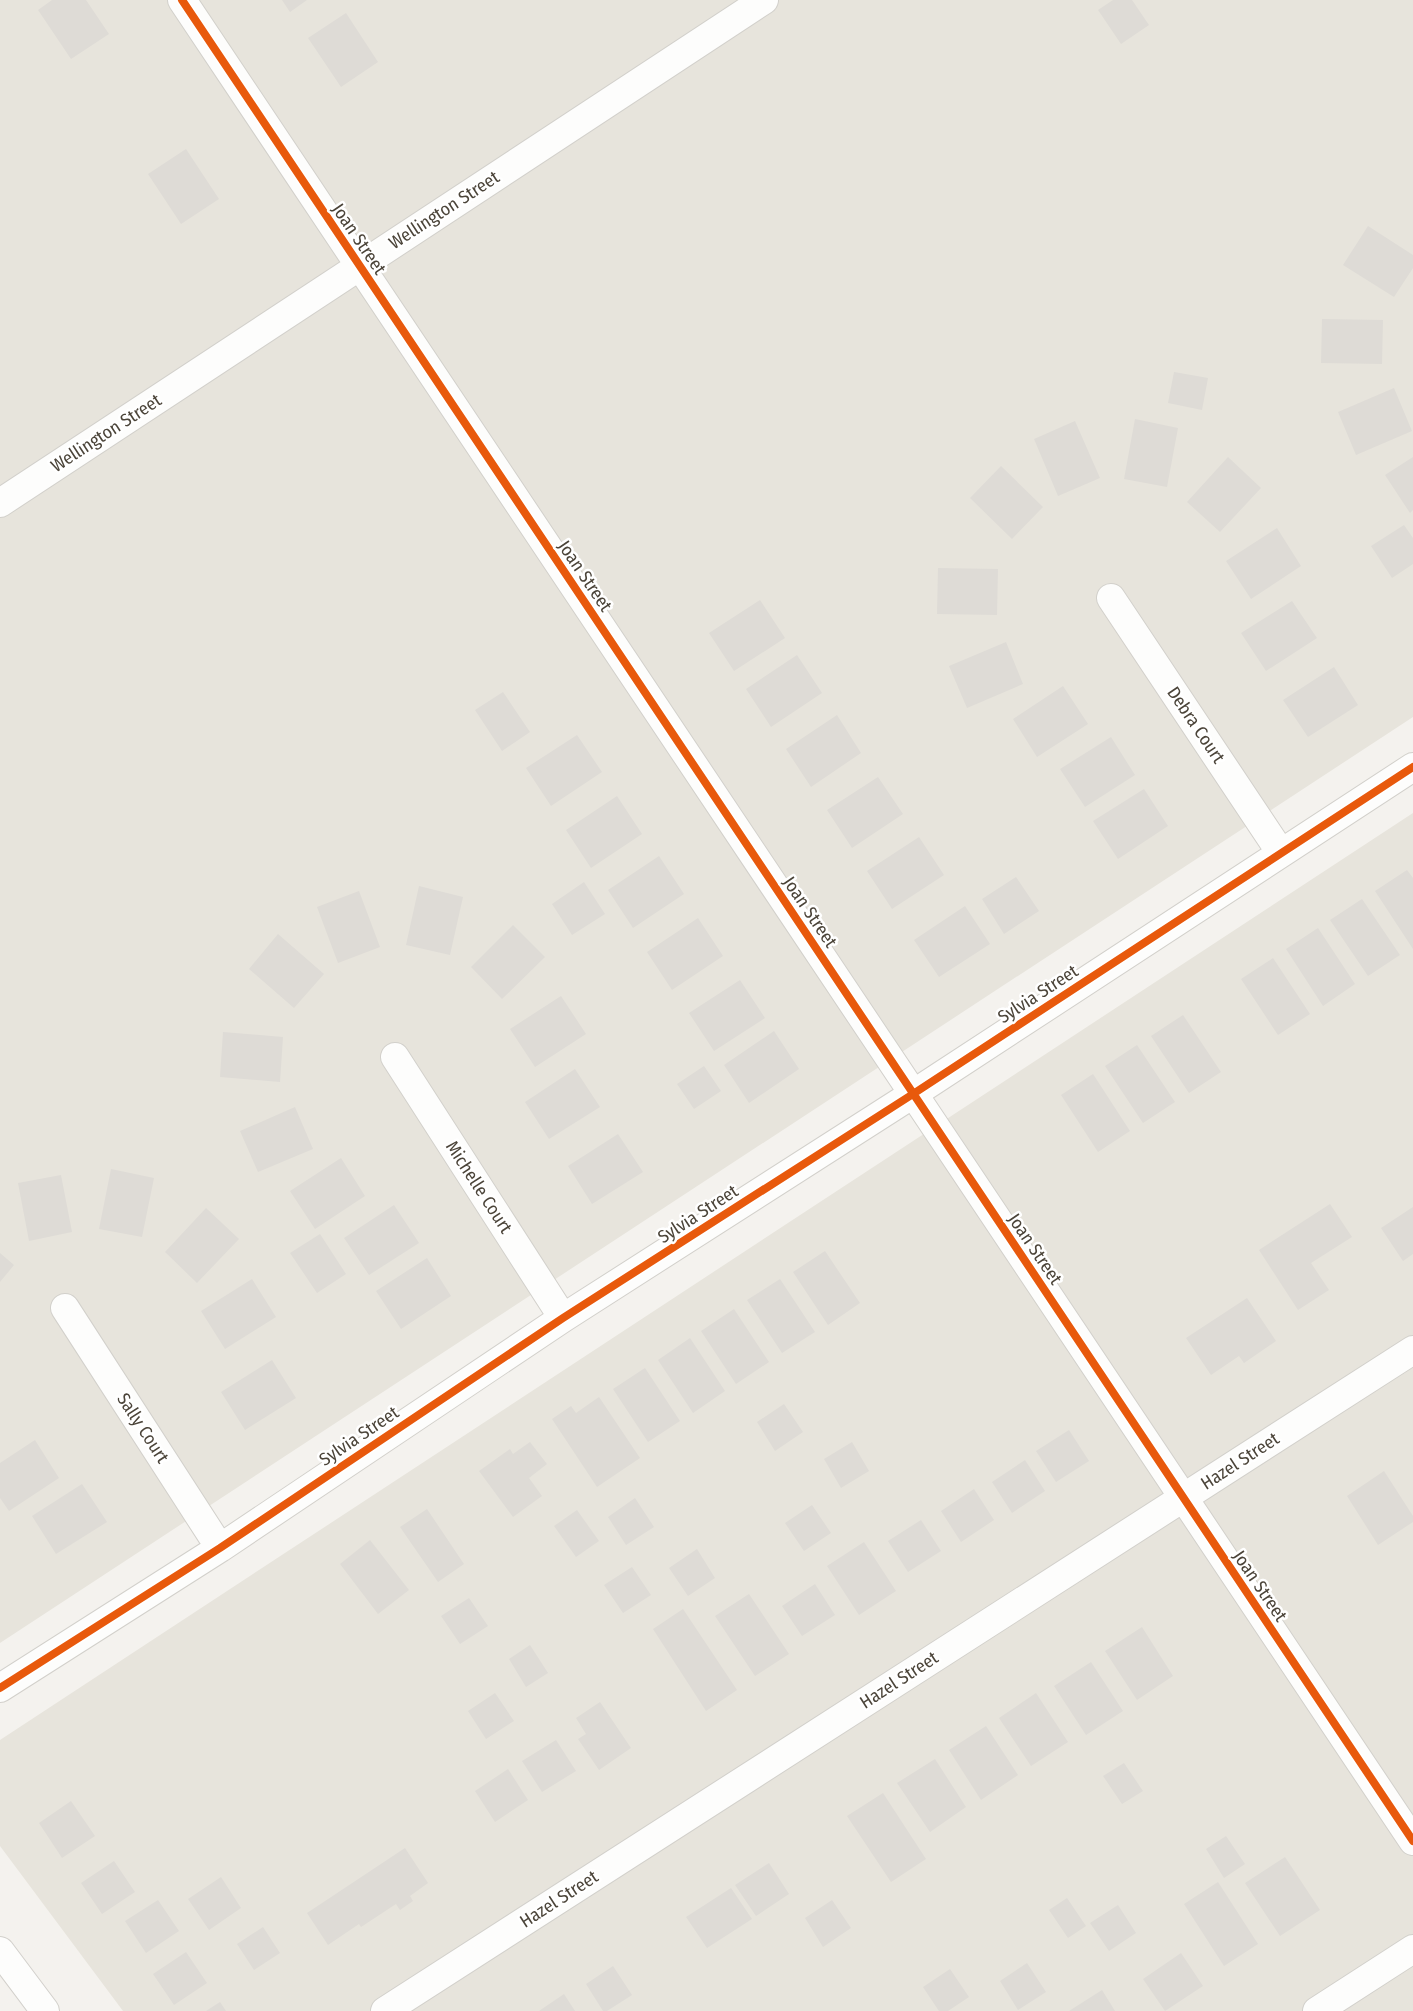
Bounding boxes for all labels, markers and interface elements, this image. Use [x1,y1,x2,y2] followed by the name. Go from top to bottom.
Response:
[385,166,503,254] street label: Wellington Street
[327,199,391,279] street label: Joan Street
[47,389,165,477] street label: Wellington Street
[553,536,617,616] street label: Joan Street
[1162,683,1230,768] street label: Debra Court
[778,872,842,952] street label: Joan Street
[994,960,1082,1028] street label: Sylvia Street
[441,1137,517,1237] street label: Michelle Court
[654,1180,742,1248] street label: Sylvia Street
[1003,1209,1067,1289] street label: Joan Street
[112,1389,174,1467] street label: Sally Court
[315,1401,403,1471] street label: Sylvia Street
[1197,1428,1283,1494] street label: Hazel Street
[1228,1546,1292,1626] street label: Joan Street
[856,1647,942,1713] street label: Hazel Street
[516,1866,602,1932] street label: Hazel Street

